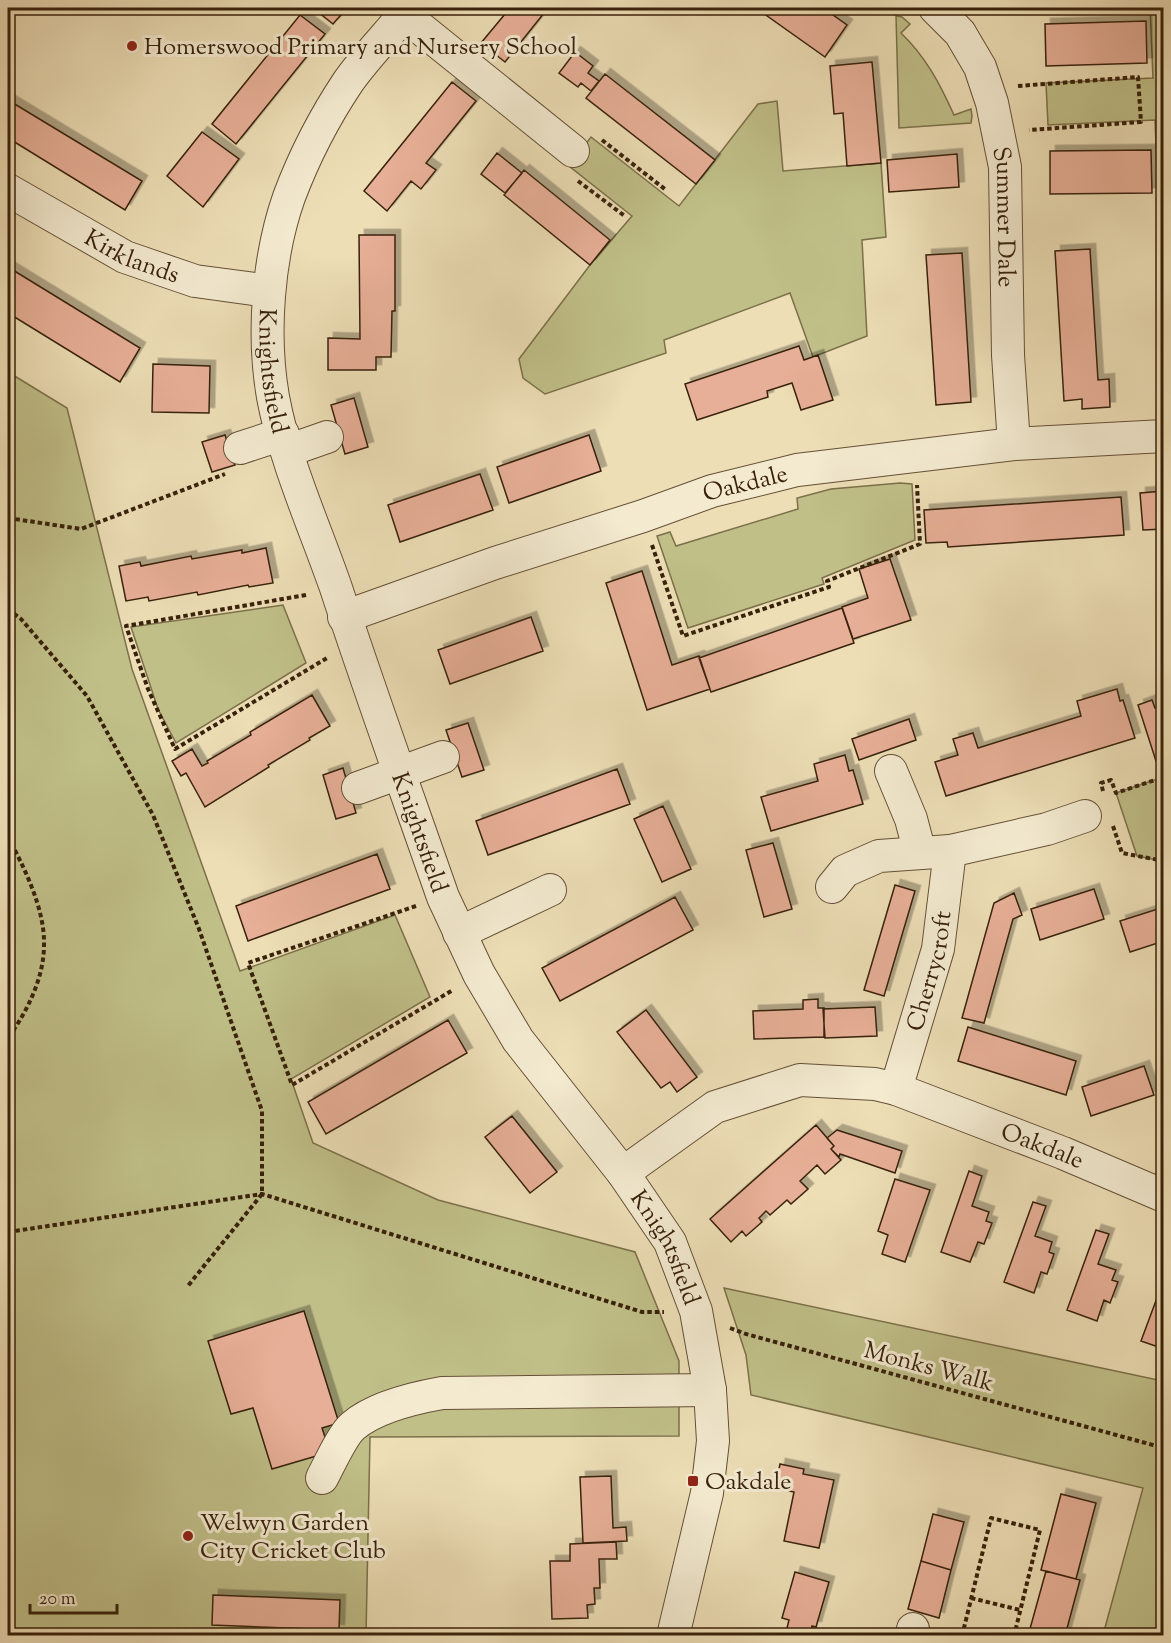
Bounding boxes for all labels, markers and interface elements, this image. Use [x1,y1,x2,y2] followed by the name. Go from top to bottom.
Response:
[144,31,577,65] place label: Homerswood Primary and Nursery School
[125,39,139,53] marker: Homerswood Primary and Nursery School
[982,144,1022,288] street label: Summer Dale
[77,222,183,293] street label: Kirklands
[249,308,296,438] street label: Knightsfield
[699,458,792,512] street label: Oakdale
[381,768,455,898] street label: Knightsfield
[899,909,962,1036] street label: Cherrycroft
[995,1116,1088,1179] street label: Oakdale
[621,1184,707,1311] street label: Knightsfield
[860,1334,997,1402] street label: Monks Walk
[705,1466,791,1500] place label: Oakdale
[686,1474,700,1488] marker: Oakdale
[200,1507,386,1569] place label: Welwyn Garden City Cricket Club
[181,1529,195,1543] marker: Welwyn Garden City Cricket Club
[30,1577,117,1615] scale bar
[39,1587,76,1613] text: 20 m

